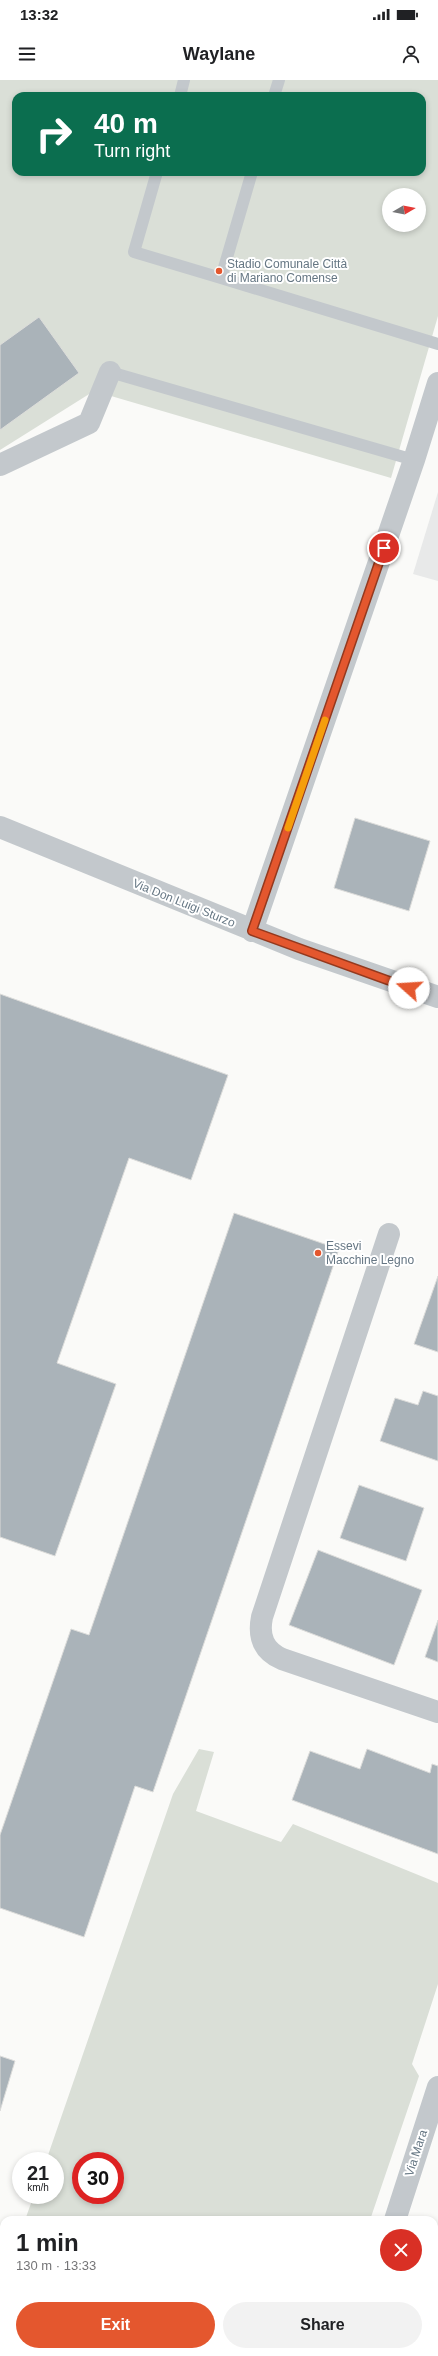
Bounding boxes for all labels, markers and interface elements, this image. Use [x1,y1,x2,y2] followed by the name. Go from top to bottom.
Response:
[20,6,58,23] text: 13:32
[16,43,38,65] icon: menu
[400,43,422,65] icon: person
[183,44,255,64] text: Waylane
[28,108,80,160] icon: right
[94,108,158,139] text: 40 m
[94,141,170,161] text: Turn right
[382,188,426,232] north arrow
[382,188,426,232] map controls
[227,257,347,285] place label: Stadio Comunale Città di Mariano Comense
[214,266,224,276] marker: Stadio Comunale Città di Mariano Comense
[367,531,401,565] pin
[373,537,395,559] icon: arrive
[131,876,238,930] street label: Via Don Luigi Sturzo
[388,967,430,1009] position arrow
[326,1239,414,1267] place label: Essevi Macchine Legno
[313,1248,323,1258] marker: Essevi Macchine Legno
[402,2128,430,2178] street label: Via Mara
[72,2152,124,2204] speed limit sign: 30
[27,2162,49,2184] text: 21
[27,2182,49,2193] text: km/h
[16,2229,79,2256] text: 1 min
[380,2229,422,2271] button: close
[16,2258,96,2273] text: 130 m · 13:33
[16,2302,215,2348] button: Exit
[223,2302,422,2348] button: Share

